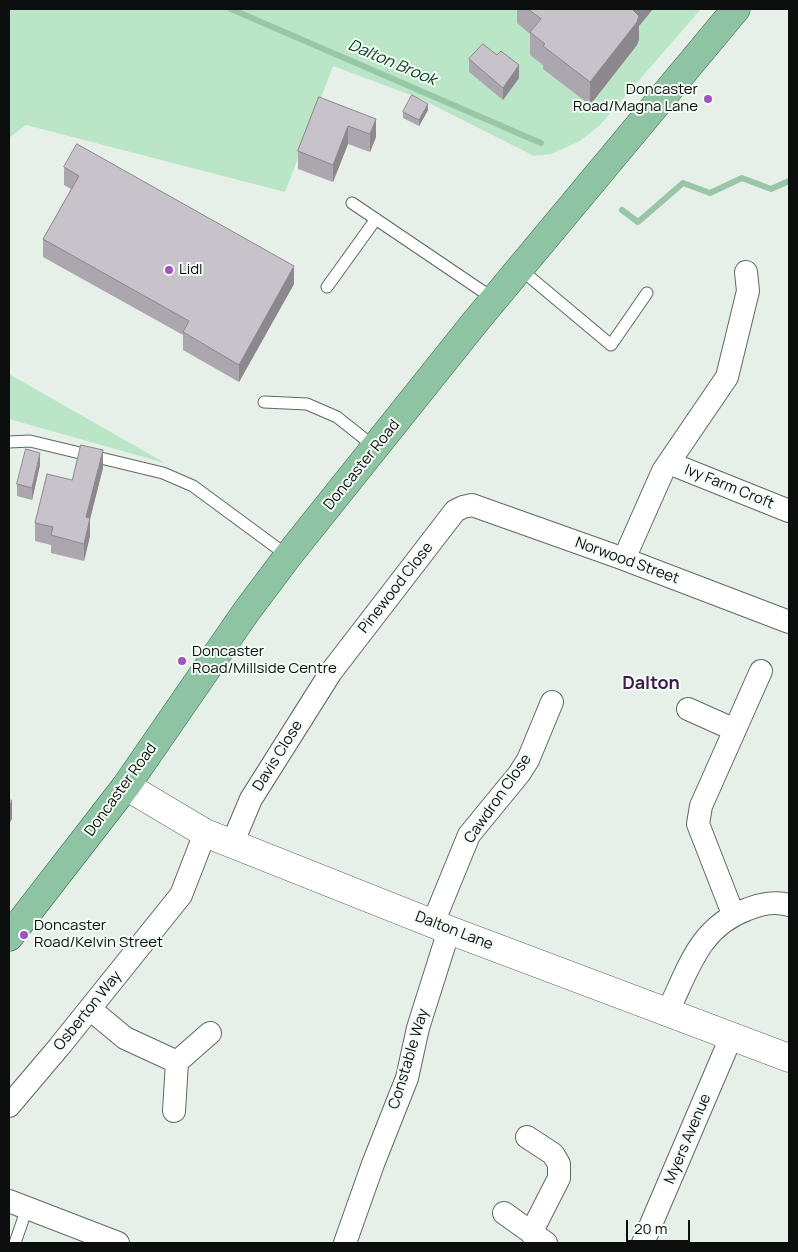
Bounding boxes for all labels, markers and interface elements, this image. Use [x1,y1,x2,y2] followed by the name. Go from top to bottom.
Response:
[345,36,439,90] water label: Dalton Brook
[573,81,698,116] place label: Doncaster Road/Magna Lane
[702,93,714,105] marker: Doncaster Road/Magna Lane
[179,261,203,279] place label: Lidl
[163,264,175,276] marker: Lidl
[320,416,404,514] street label: Doncaster Road
[682,461,776,513] street label: Ivy Farm Croft
[572,534,682,588] street label: Norwood Street
[355,539,437,637] street label: Pinewood Close
[192,643,337,678] place label: Doncaster Road/Millside Centre
[176,655,188,667] marker: Doncaster Road/Millside Centre
[622,673,680,695] district label: Dalton
[249,717,307,795] street label: Davis Close
[81,740,161,840] street label: Doncaster Road
[461,751,535,847] street label: Cawdron Close
[412,908,496,954] street label: Dalton Lane
[34,917,163,952] place label: Doncaster Road/Kelvin Street
[18,929,30,941] marker: Doncaster Road/Kelvin Street
[50,967,126,1055] street label: Osberton Way
[385,1007,433,1111] street label: Constable Way
[661,1091,715,1187] street label: Myers Avenue
[628,1210,692,1242] scale bar
[634,1218,667,1239] text: 20 m

